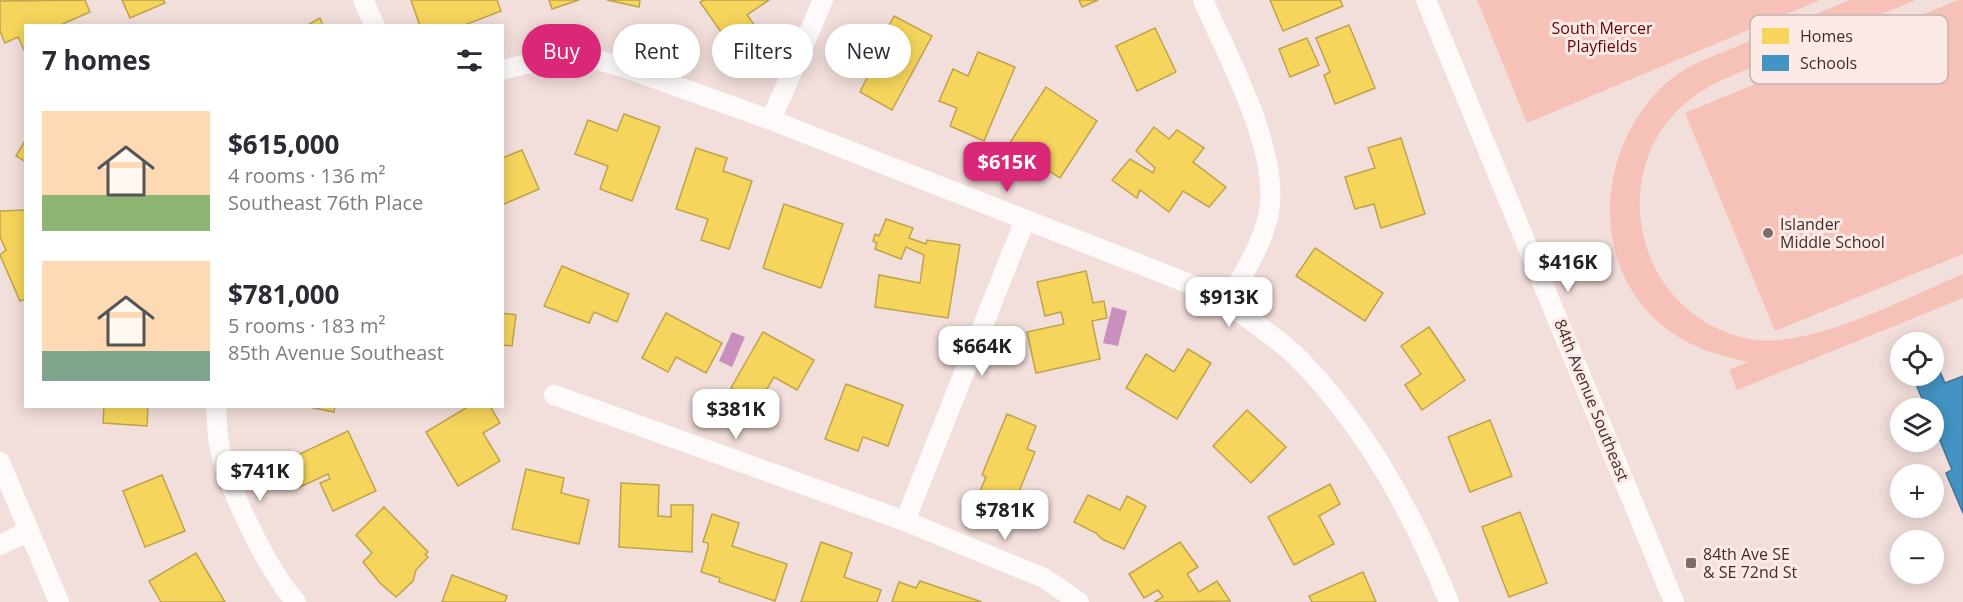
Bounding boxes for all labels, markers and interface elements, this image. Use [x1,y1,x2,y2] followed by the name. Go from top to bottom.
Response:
[1750,15,1948,84] legend
[1552,17,1653,57] park label: South Mercer Playfields
[522,24,601,78] chip: Buy
[613,24,700,78] chip: Rent
[712,24,813,78] chip: Filters
[825,24,911,78] chip: New
[1800,25,1853,47] text: Homes
[42,42,151,78] text: 7 homes
[453,44,486,77] icon: filters
[1800,52,1857,74] text: Schools
[228,126,339,162] text: $615,000
[90,135,162,207] icon: home
[965,142,1049,193] pin: $615K
[977,148,1037,175] text: $615K
[228,162,386,189] text: 4 rooms · 136 m²
[228,189,423,216] text: Southeast 76th Place
[1780,213,1885,253] place label: Islander Middle School
[1761,226,1775,240] marker: Islander Middle School
[1526,242,1610,293] pin: $416K
[1538,248,1598,275] text: $416K
[228,276,339,312] text: $781,000
[1187,277,1271,328] pin: $913K
[1199,283,1259,310] text: $913K
[90,285,162,357] icon: home
[228,312,386,339] text: 5 rooms · 183 m²
[1549,316,1635,484] street label: 84th Avenue Southeast
[940,326,1024,377] pin: $664K
[952,332,1012,359] text: $664K
[1890,332,1944,584] map controls
[1890,332,1944,386] button: locate
[228,339,444,366] text: 85th Avenue Southeast
[694,389,778,440] pin: $381K
[706,395,766,422] text: $381K
[1890,398,1944,452] button: layers
[218,451,302,502] pin: $741K
[230,457,290,484] text: $741K
[1890,464,1944,518] button: +
[963,490,1047,541] pin: $781K
[975,496,1035,523] text: $781K
[1890,530,1944,584] button: −
[1703,543,1797,583] place label: 84th Ave SE & SE 72nd St
[1684,556,1698,570] marker: 84th Ave SE & SE 72nd St

